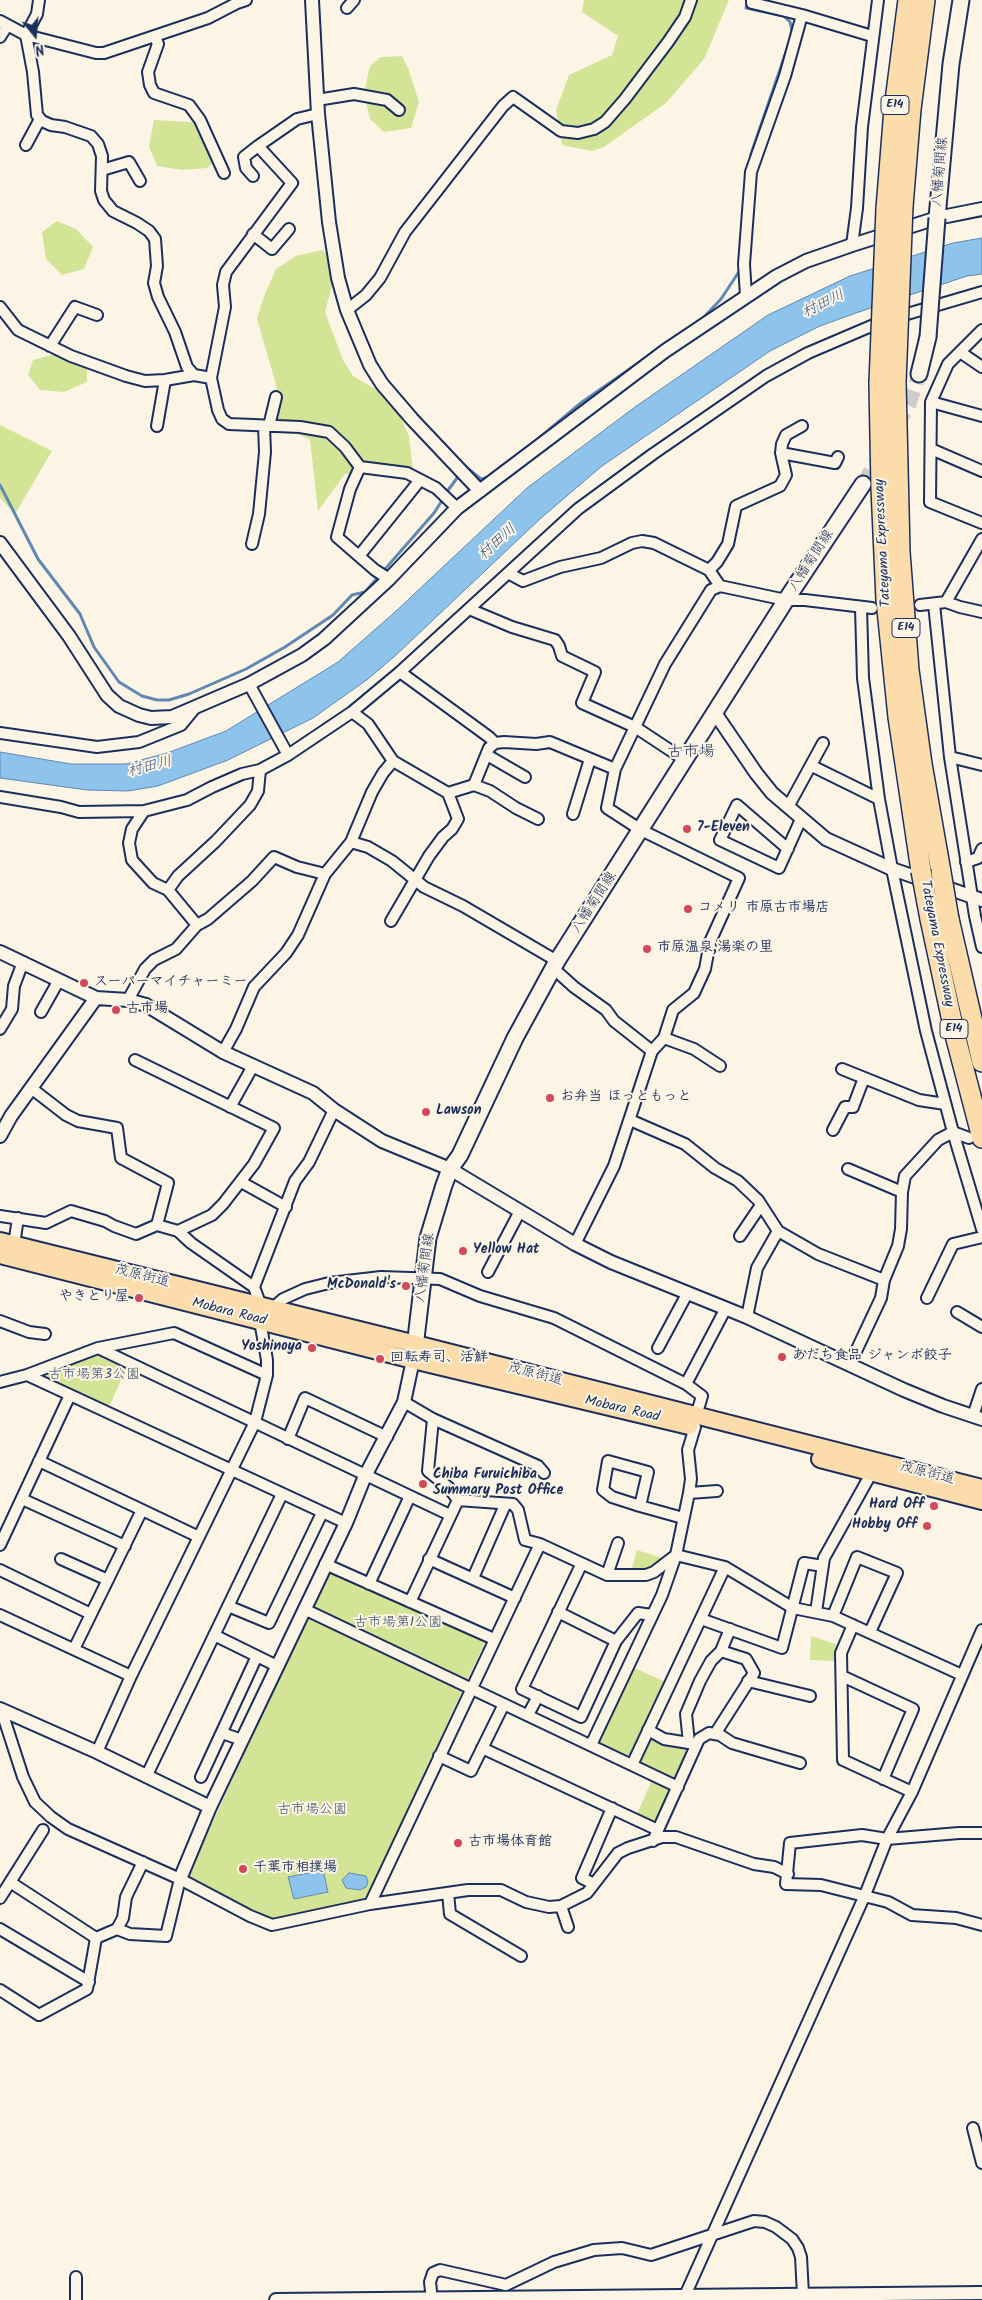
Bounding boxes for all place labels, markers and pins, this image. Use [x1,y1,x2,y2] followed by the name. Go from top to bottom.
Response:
[697,821,750,837] place label: 7-Eleven
[681,823,693,835] marker: 7-Eleven
[698,901,829,917] place label: コメリ 市原古市場店
[682,903,694,915] marker: コメリ 市原古市場店
[657,941,773,957] place label: 市原温泉;湯楽の里
[641,943,653,955] marker: 市原温泉;湯楽の里
[94,975,247,991] place label: スーパーマイチャーミー
[78,977,90,989] marker: スーパーマイチャーミー
[126,1002,168,1018] place label: 古市場
[110,1004,122,1016] marker: 古市場
[560,1090,691,1106] place label: お弁当 ほっともっと
[544,1092,556,1104] marker: お弁当 ほっともっと
[436,1104,481,1120] place label: Lawson
[420,1106,432,1118] marker: Lawson
[473,1243,539,1259] place label: Yellow Hat
[457,1245,469,1257] marker: Yellow Hat
[327,1278,396,1294] place label: McDonald's
[400,1280,412,1292] marker: McDonald's
[59,1290,129,1306] place label: やきとり屋
[133,1292,145,1304] marker: やきとり屋
[241,1340,302,1356] place label: Yoshinoya
[306,1342,318,1354] marker: Yoshinoya
[792,1349,951,1365] place label: あだち食品 ジャンボ餃子
[390,1351,488,1367] place label: 回転寿司、活鮮
[776,1351,788,1363] marker: あだち食品 ジャンボ餃子
[374,1353,386,1365] marker: 回転寿司、活鮮
[433,1468,563,1500] place label: Chiba Furuichiba Summary Post Office
[417,1478,429,1490] marker: Chiba Furuichiba Summary Post Office
[869,1498,924,1514] place label: Hard Off
[928,1500,940,1512] marker: Hard Off
[852,1518,917,1534] place label: Hobby Off
[921,1520,933,1532] marker: Hobby Off
[468,1835,552,1851] place label: 古市場体育館
[452,1837,464,1849] marker: 古市場体育館
[253,1861,337,1877] place label: 千葉市相撲場
[237,1863,249,1875] marker: 千葉市相撲場

